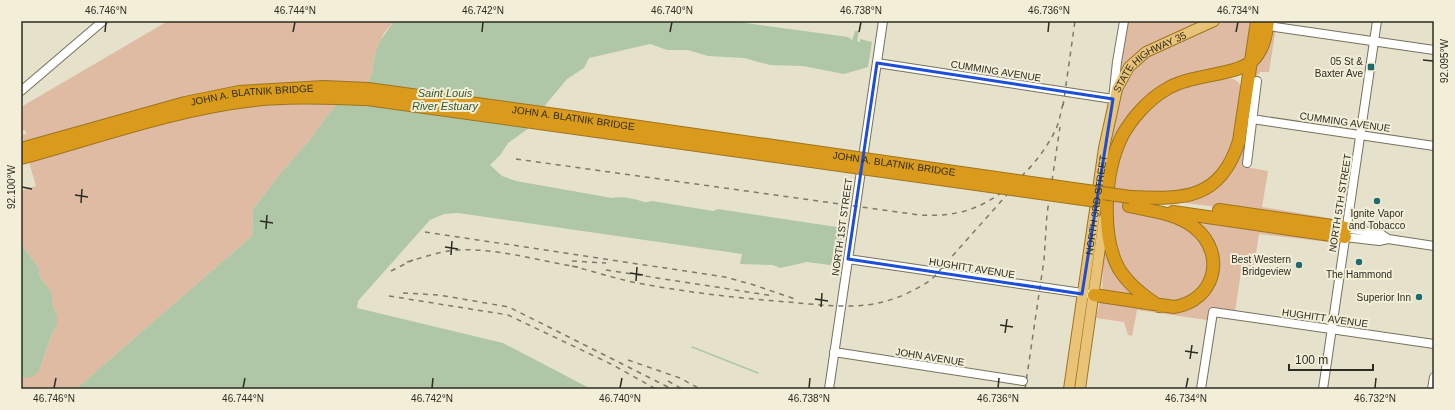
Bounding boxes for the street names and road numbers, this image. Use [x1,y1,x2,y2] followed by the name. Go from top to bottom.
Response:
[1111,29,1188,94] street label: STATE HIGHWAY 35
[950,58,1042,84] street label: CUMMING AVENUE
[190,82,314,107] street label: JOHN A. BLATNIK BRIDGE
[511,103,636,132] street label: JOHN A. BLATNIK BRIDGE
[1299,110,1391,134] street label: CUMMING AVENUE
[832,149,957,178] street label: JOHN A. BLATNIK BRIDGE
[1327,153,1353,253] street label: NORTH 5TH STREET
[1083,154,1108,255] street label: NORTH 3RD STREET
[830,177,854,277] street label: NORTH 1ST STREET
[928,256,1016,280] street label: HUGHITT AVENUE
[1281,307,1369,330] street label: HUGHITT AVENUE
[895,346,966,368] street label: JOHN AVENUE

